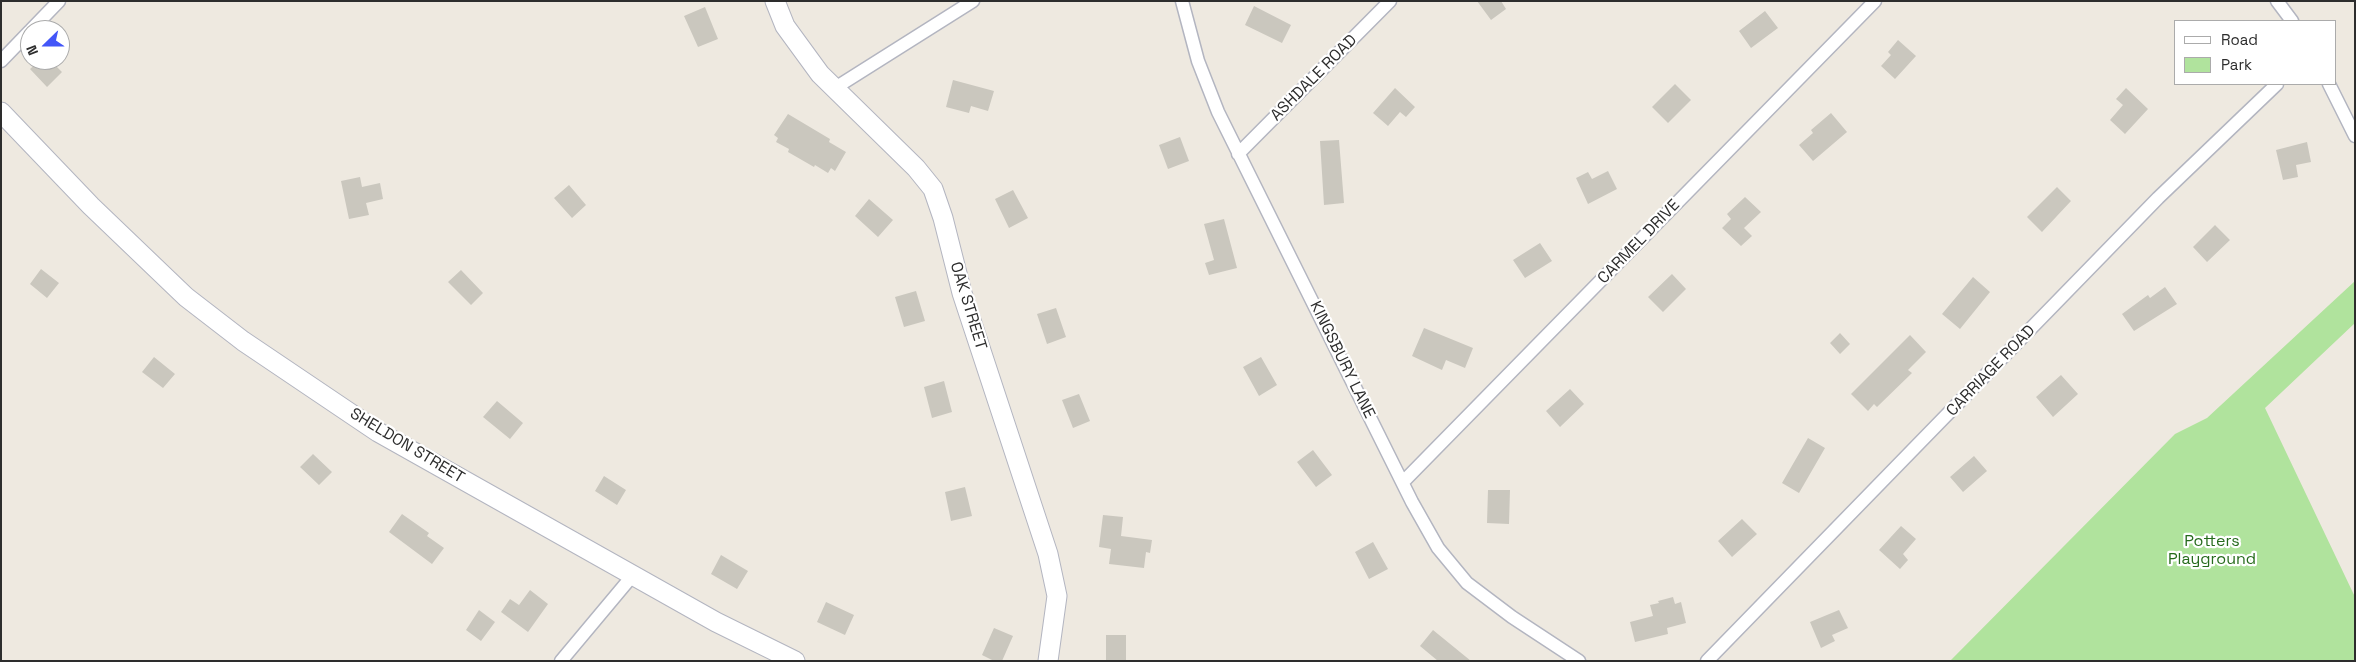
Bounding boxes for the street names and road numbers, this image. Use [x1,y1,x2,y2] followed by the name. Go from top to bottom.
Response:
[1267,31,1361,125] street label: ASHDALE ROAD
[1594,196,1684,288] street label: CARMEL DRIVE
[946,260,990,352] street label: OAK STREET
[1305,298,1379,422] street label: KINGSBURY LANE
[1943,321,2039,421] street label: CARRIAGE ROAD
[346,404,468,488] street label: SHELDON STREET

